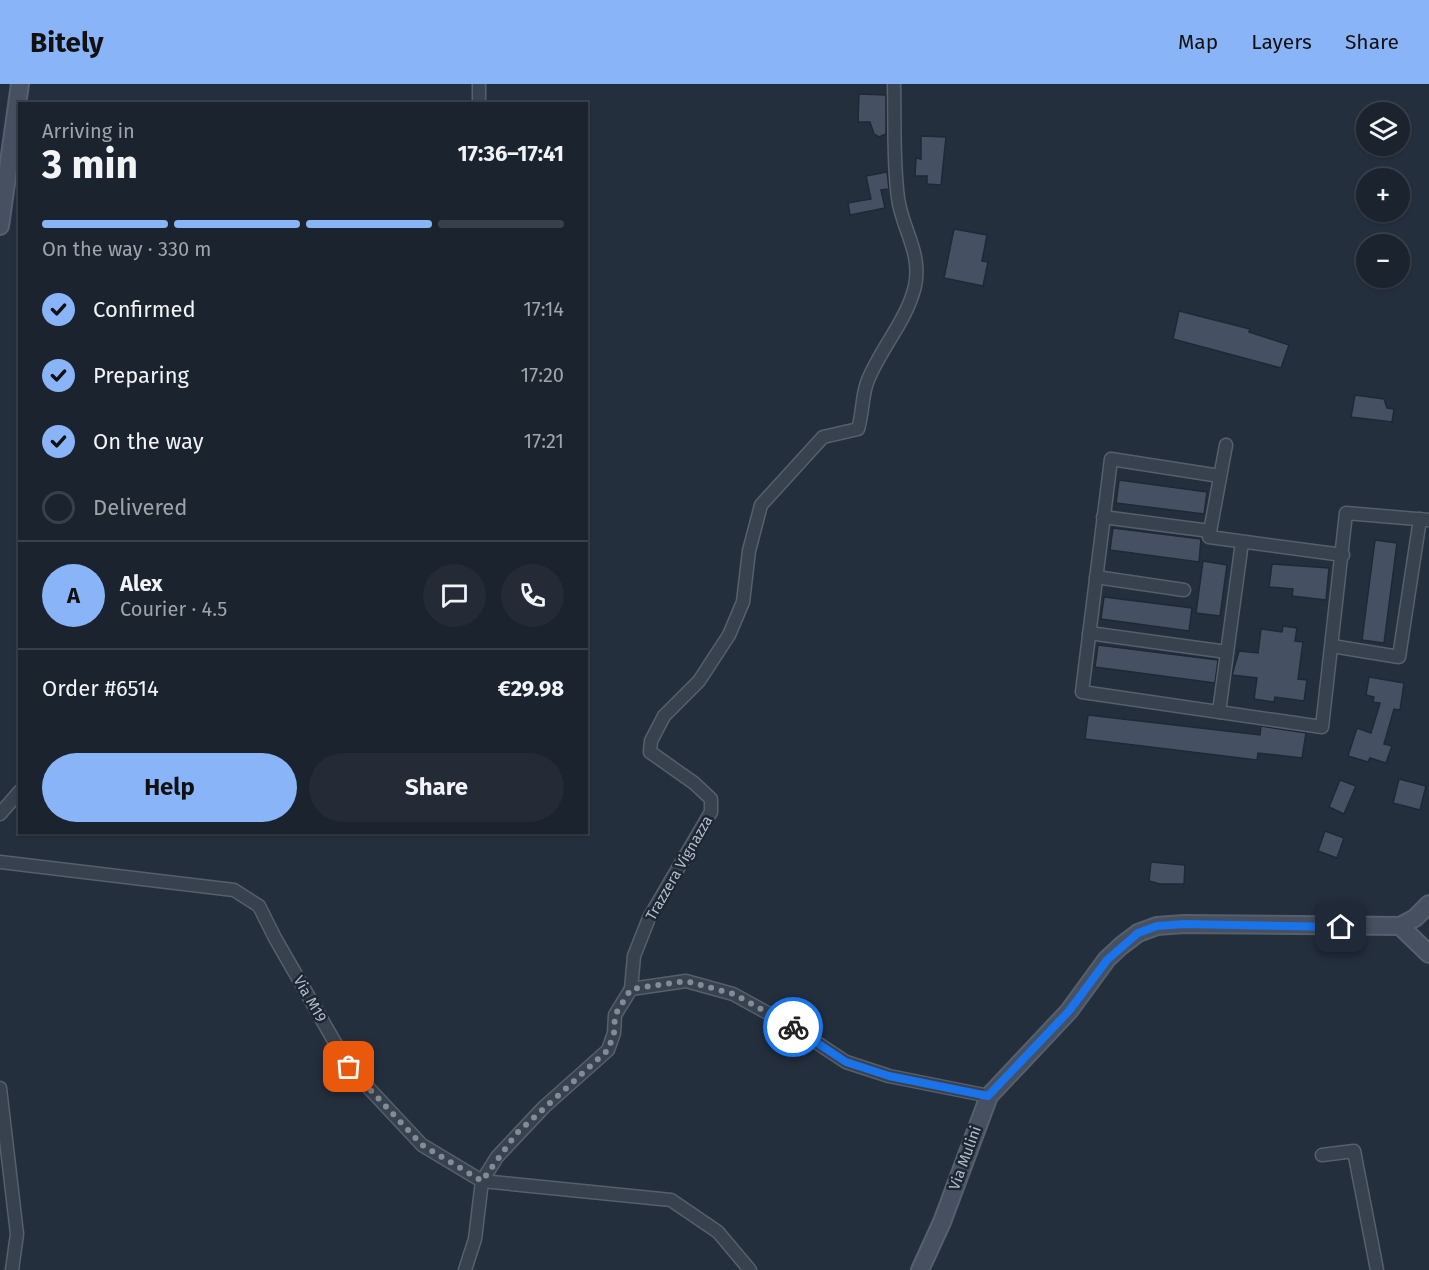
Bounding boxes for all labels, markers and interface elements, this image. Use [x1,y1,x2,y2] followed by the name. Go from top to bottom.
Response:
[30,26,103,59] text: Bitely
[1178,29,1218,55] text: Map
[1251,29,1312,55] text: Layers
[1345,29,1399,55] text: Share
[1356,102,1410,288] map controls
[1356,102,1410,156] button: layers
[42,119,135,143] text: Arriving in
[457,140,564,167] text: 17:36–17:41
[42,142,138,188] text: 3 min
[1356,168,1410,222] button: +
[1356,234,1410,288] button: −
[42,237,211,261] text: On the way · 330 m
[42,293,75,326] icon: check
[93,296,196,323] text: Confirmed
[523,297,564,321] text: 17:14
[42,359,75,392] icon: check
[93,362,189,389] text: Preparing
[521,363,564,387] text: 17:20
[42,425,75,458] icon: check
[93,428,204,455] text: On the way
[524,429,564,453] text: 17:21
[93,494,188,521] text: Delivered
[423,564,486,627] button: chat
[501,564,564,627] button: phone
[120,570,163,597] text: Alex
[67,582,80,609] text: A
[120,597,227,621] text: Courier · 4.5
[42,675,159,702] text: Order #6514
[498,675,564,702] text: €29.98
[42,753,297,822] button: Help
[309,753,564,822] button: Share
[642,813,716,923] street label: Trazzera Vignazza
[1315,901,1366,952] pin
[1324,910,1357,943] icon: home
[290,973,330,1025] street label: Via M19
[763,997,823,1057] courier
[777,1011,810,1044] icon: bike
[323,1041,374,1092] pin
[332,1050,365,1083] icon: bag
[945,1124,985,1192] street label: Via Mulini

